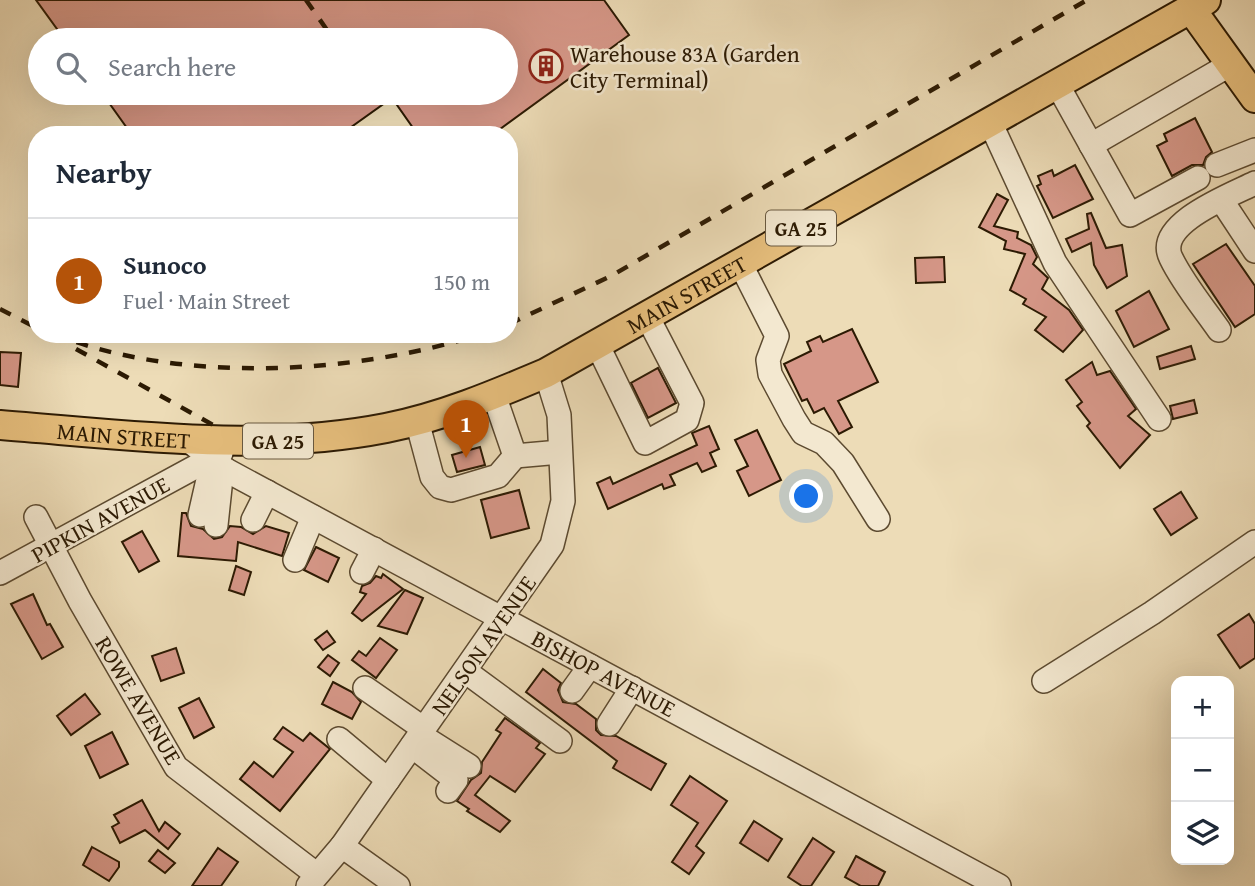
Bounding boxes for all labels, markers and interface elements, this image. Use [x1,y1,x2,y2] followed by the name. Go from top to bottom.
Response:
[28,28,518,105] search box
[570,37,800,96] place label: Warehouse 83A (Garden City Terminal)
[108,47,236,86] text: Search here
[527,47,565,85] building icon: Warehouse 83A (Garden City Terminal)
[52,48,90,86] icon: search
[56,150,152,194] text: Nearby
[766,210,836,246] road number: GA 25
[123,245,207,284] text: Sunoco
[620,246,753,341] street label: MAIN STREET
[73,265,85,298] text: 1
[433,265,490,298] text: 150 m
[123,284,290,317] text: Fuel · Main Street
[443,400,489,458] pin: 1
[56,413,191,456] street label: MAIN STREET
[243,424,313,458] road number: GA 25
[25,467,175,571] street label: PIPKIN AVENUE
[789,479,823,513] your location
[422,568,544,722] street label: NELSON AVENUE
[526,621,682,725] street label: BISHOP AVENUE
[88,630,190,770] street label: ROWE AVENUE
[1171,676,1234,865] map controls
[1171,676,1234,739] button: +
[1171,739,1234,802] button: −
[1171,802,1234,865] button: layers

